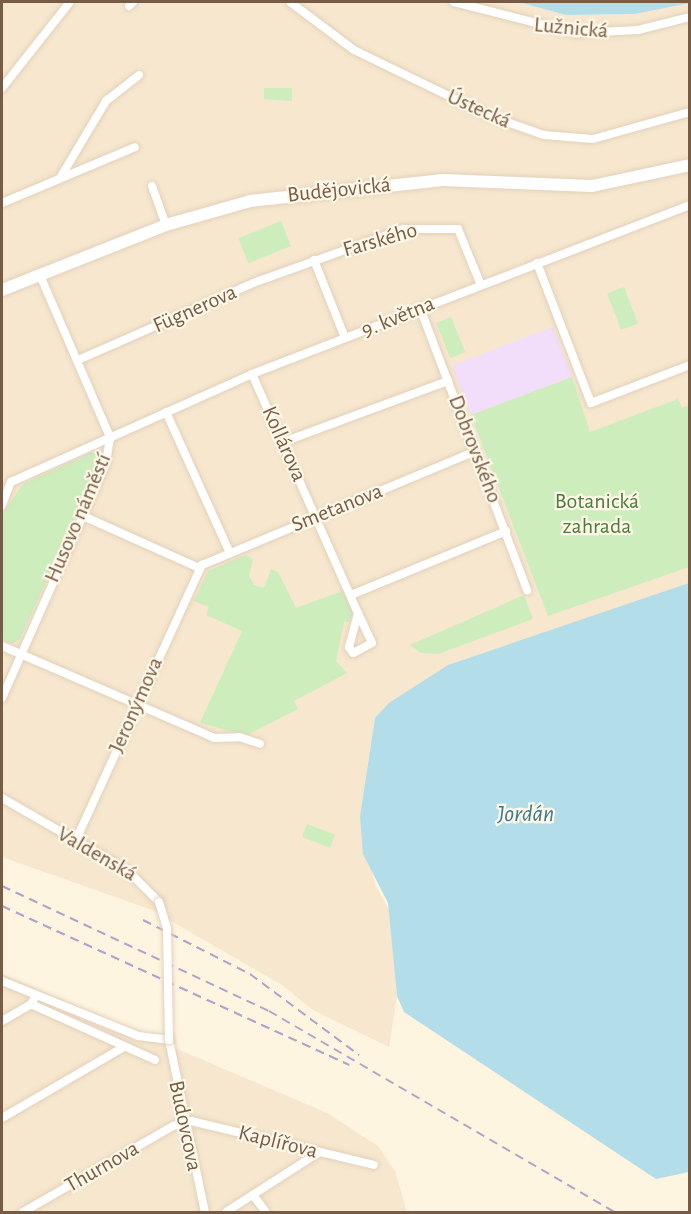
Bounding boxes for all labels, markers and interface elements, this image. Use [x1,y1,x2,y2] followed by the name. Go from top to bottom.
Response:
[533,12,609,44] street label: Lužnická
[443,83,515,135] street label: Ústecká
[286,171,392,209] street label: Budějovická
[340,217,420,263] street label: Farského
[149,279,241,339] street label: Fügnerova
[357,290,439,344] street label: 9. května
[442,391,508,507] street label: Dobrovského
[256,402,312,486] street label: Kollárova
[39,449,117,587] street label: Husovo náměstí
[288,478,386,538] street label: Smetanova
[555,488,639,540] park label: Botanická zahrada
[103,653,169,757] street label: Jeronýmova
[498,801,554,829] water label: Jordán
[52,821,142,887] street label: Valdenská
[163,1078,207,1174] street label: Budovcova
[236,1119,320,1165] street label: Kaplířova
[60,1135,144,1199] street label: Thurnova

